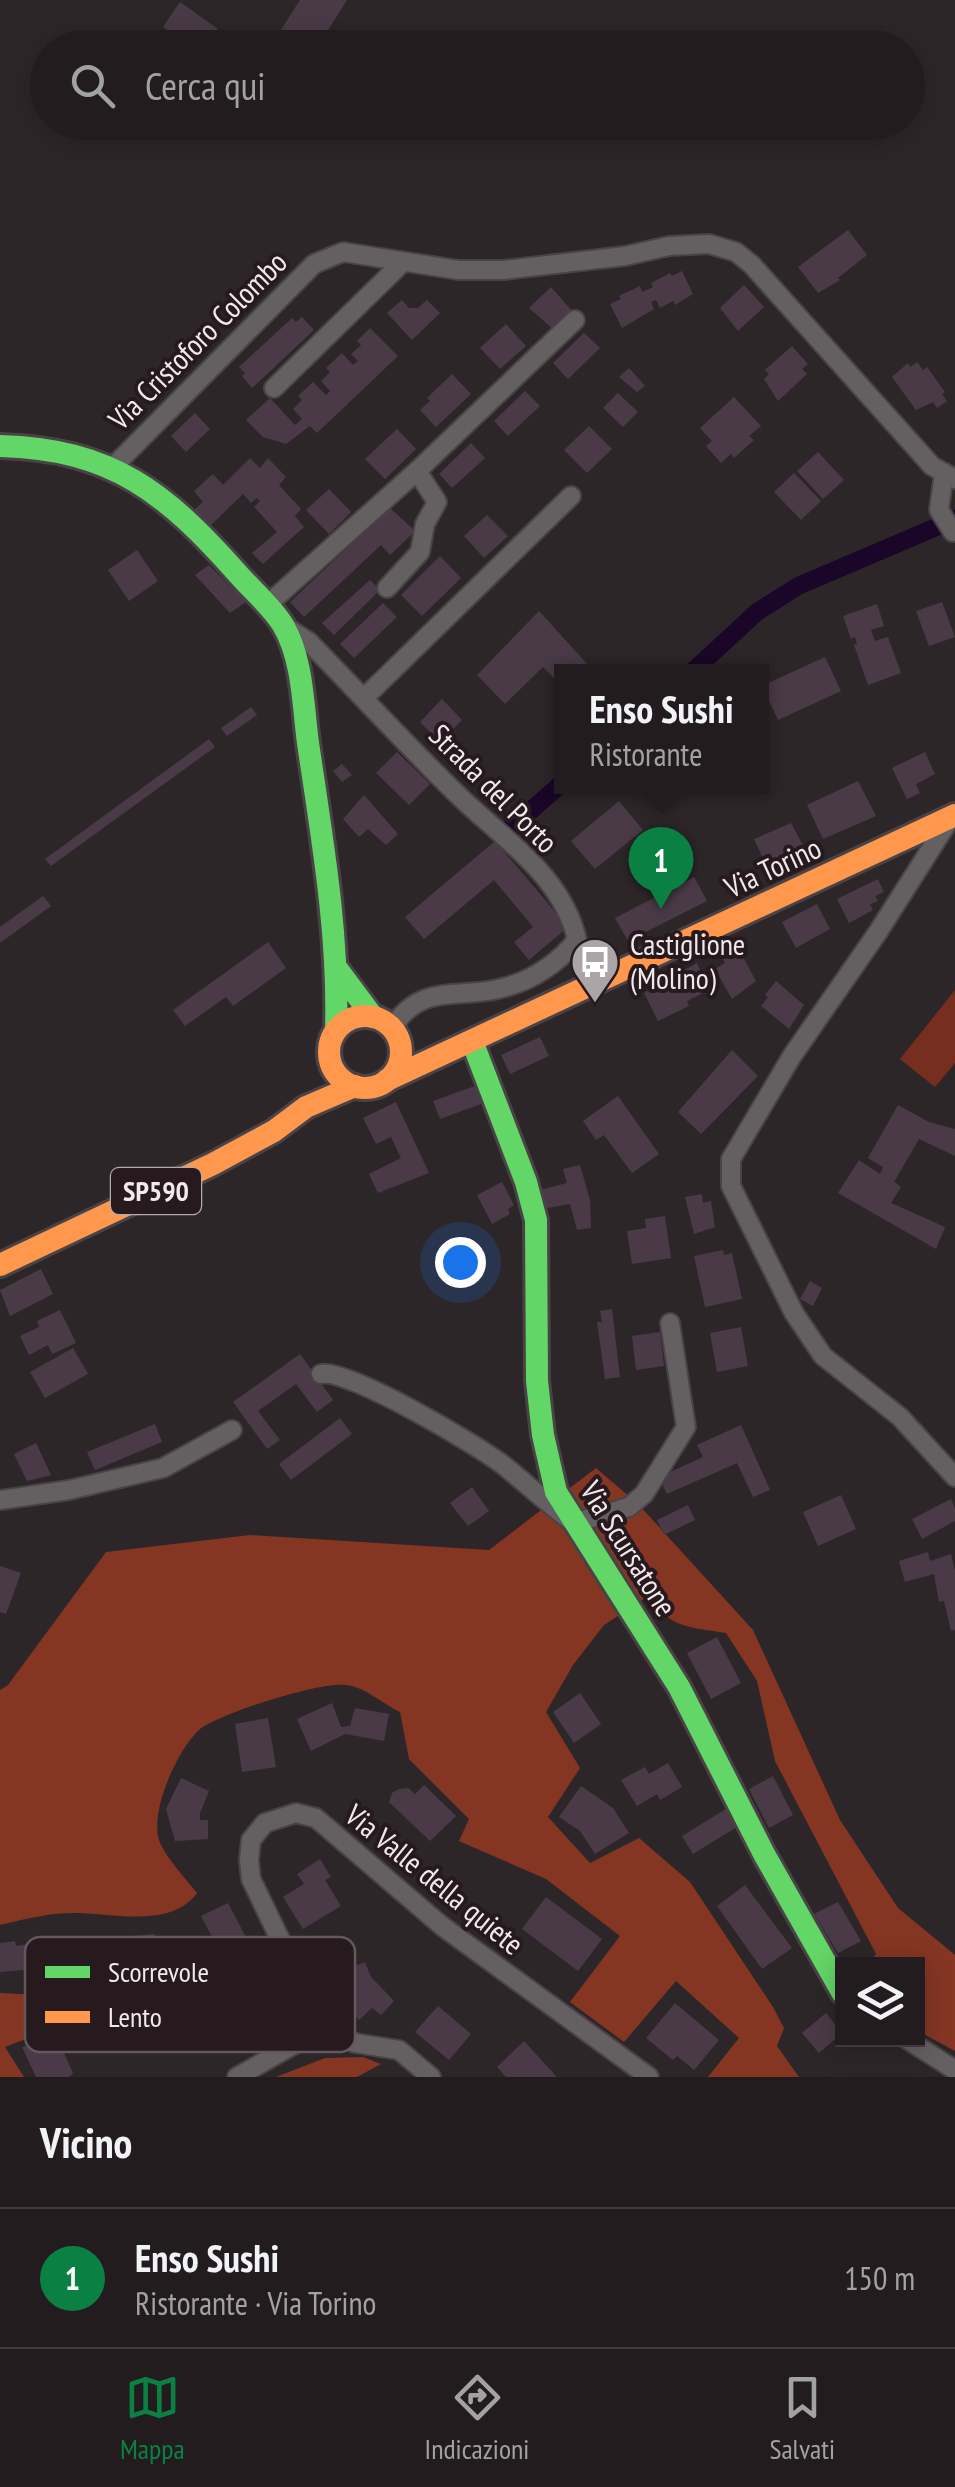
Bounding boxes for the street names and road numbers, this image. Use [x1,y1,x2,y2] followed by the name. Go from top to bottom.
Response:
[99,242,295,438] street label: Via Cristoforo Colombo
[421,715,567,861] street label: Strada del Porto
[717,827,827,906] street label: Via Torino
[111,1168,201,1214] road number: SP590
[572,1472,686,1623] street label: Via Scursatone
[337,1794,532,1963] street label: Via Valle della quiete

